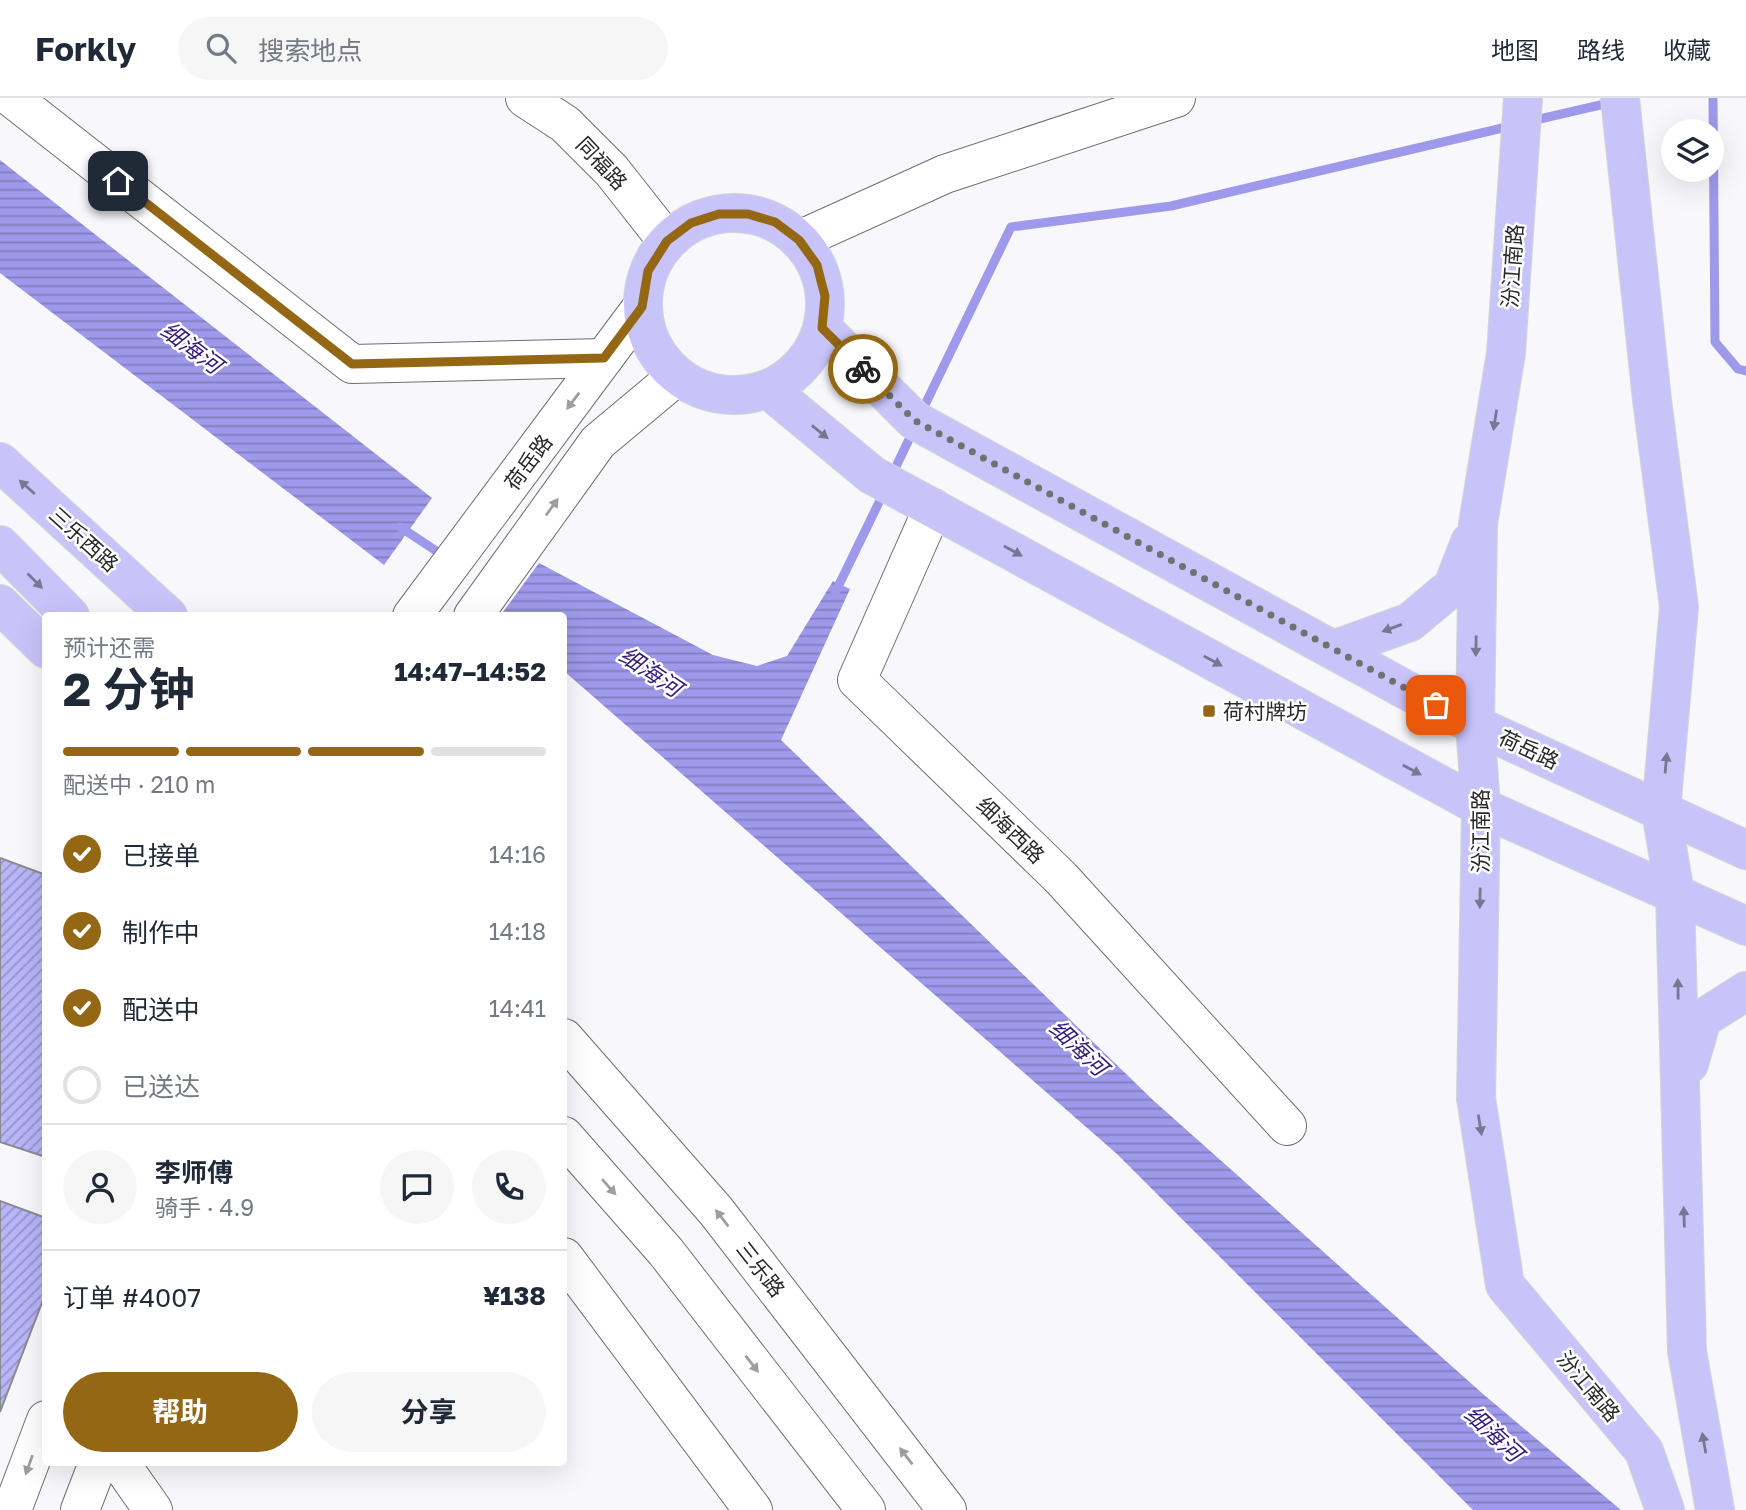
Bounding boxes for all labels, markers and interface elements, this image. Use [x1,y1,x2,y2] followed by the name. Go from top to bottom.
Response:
[178,17,668,80] search box
[35,29,136,68] text: Forkly
[202,29,240,67] icon: search
[258,35,362,66] text: 搜索地点
[1491,35,1539,64] text: 地图
[1577,35,1625,64] text: 路线
[1663,35,1711,64] text: 收藏
[1661,119,1724,182] map controls
[1661,119,1724,182] button: layers
[571,131,633,195] street label: 同福路
[88,151,148,211] pin
[99,162,137,200] icon: home
[1496,223,1528,309] street label: 汾江南路
[156,315,231,381] water label: 细海河
[828,334,898,404] courier
[844,350,882,388] icon: bike
[566,392,580,410] one-way arrow
[1489,409,1500,431] one-way arrow
[812,424,829,439] one-way arrow
[499,429,557,495] street label: 荷岳路
[19,480,36,496] one-way arrow
[544,498,558,516] one-way arrow
[44,501,124,577] street label: 三乐西路
[1003,545,1023,557] one-way arrow
[27,572,44,589] one-way arrow
[1382,623,1403,634] one-way arrow
[63,633,155,661] text: 预计还需
[1470,635,1482,657] one-way arrow
[615,640,691,704] water label: 细海河
[1203,654,1223,666] one-way arrow
[394,656,546,687] text: 14:47–14:52
[63,661,195,716] text: 2 分钟
[1406,675,1466,735] pin
[1417,686,1455,724] icon: bag
[1223,698,1307,724] place label: 荷村牌坊
[1201,703,1217,719] marker: 荷村牌坊
[1495,724,1563,774] street label: 荷岳路
[1660,752,1671,774] one-way arrow
[1402,764,1422,775] one-way arrow
[63,770,215,798] text: 配送中 · 210 m
[1467,789,1493,873] street label: 汾江南路
[972,791,1050,869] street label: 细海西路
[63,835,101,873] icon: check
[122,840,200,871] text: 已接单
[489,840,546,868] text: 14:16
[1474,887,1486,909] one-way arrow
[63,912,101,950] icon: check
[122,917,200,948] text: 制作中
[489,917,546,945] text: 14:18
[1672,978,1683,1000] one-way arrow
[63,989,101,1027] icon: check
[122,994,200,1025] text: 配送中
[489,994,546,1022] text: 14:41
[1044,1013,1117,1083] water label: 细海河
[122,1071,200,1102] text: 已送达
[1475,1114,1486,1136] one-way arrow
[63,1150,137,1224] button: person
[380,1150,454,1224] button: chat
[472,1150,546,1224] button: phone
[155,1157,233,1188] text: 李师傅
[601,1178,617,1196] one-way arrow
[155,1193,254,1221] text: 骑手 · 4.9
[1678,1206,1689,1228] one-way arrow
[715,1209,729,1227] one-way arrow
[731,1236,791,1302] street label: 三乐路
[483,1280,546,1311] text: ¥138
[63,1282,201,1313] text: 订单 #4007
[1552,1345,1626,1427] street label: 汾江南路
[745,1354,760,1372] one-way arrow
[63,1372,298,1452] button: 帮助
[312,1372,546,1452] button: 分享
[1459,1399,1532,1469] water label: 细海河
[1698,1432,1709,1454] one-way arrow
[899,1447,914,1465] one-way arrow
[23,1454,34,1475] one-way arrow

